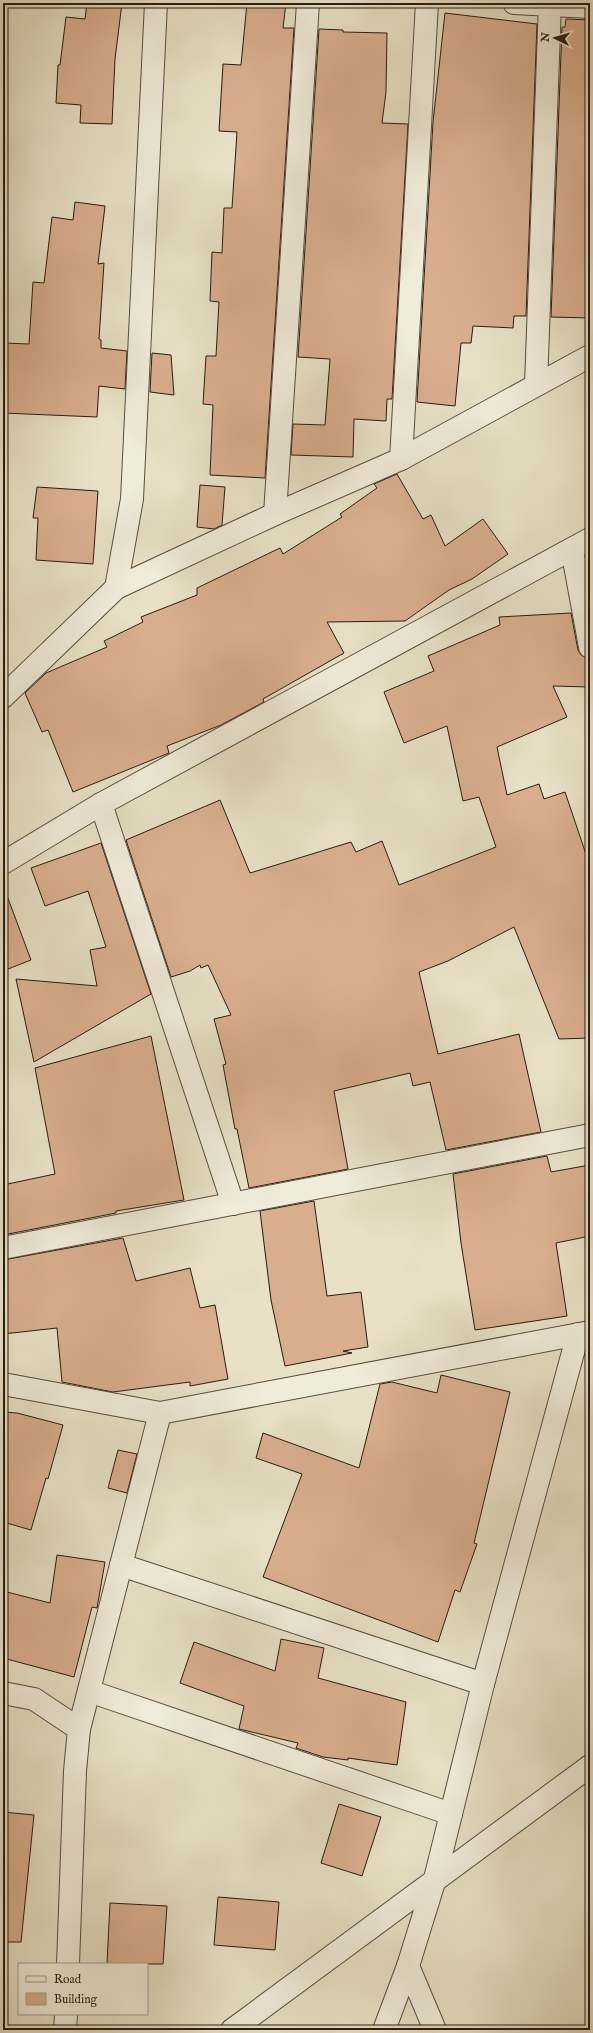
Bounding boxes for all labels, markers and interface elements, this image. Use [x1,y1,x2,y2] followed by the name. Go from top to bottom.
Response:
[535,18,575,58] north arrow
[539,31,553,44] text: N
[18,1963,148,2015] legend
[54,1972,82,1987] text: Road
[54,1992,98,2007] text: Building

